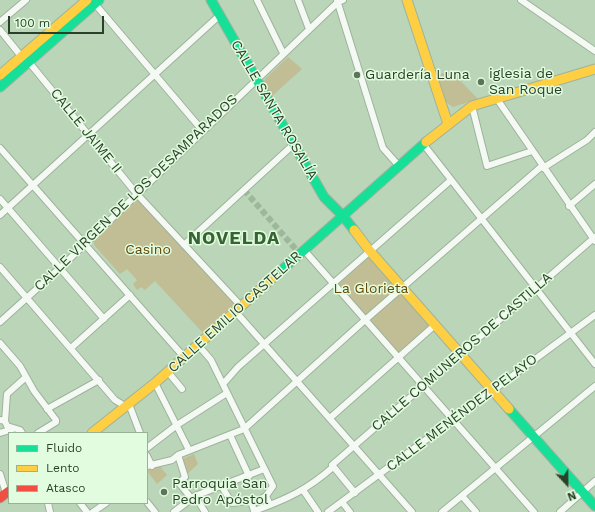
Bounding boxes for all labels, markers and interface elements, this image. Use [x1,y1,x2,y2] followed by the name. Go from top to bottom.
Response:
[10,8,106,34] scale bar
[15,16,50,30] text: 100 m
[227,37,321,183] street label: CALLE SANTA ROSALÍA
[489,66,562,98] place label: iglesia de San Roque
[365,67,470,83] place label: Guardería Luna
[352,70,362,80] marker: Guardería Luna
[476,77,486,87] marker: iglesia de San Roque
[47,85,125,177] street label: CALLE JAIME II
[31,91,241,295] street label: CALLE VIRGEN DE LOS DESAMPARADOS
[188,228,280,250] district label: NOVELDA
[125,242,171,258] park label: Casino
[165,248,305,376] street label: CALLE EMILIO CASTELAR
[368,269,556,435] street label: CALLE COMUNEROS DE CASTILLA
[334,281,408,297] park label: La Glorieta
[383,351,541,475] street label: CALLE MENÉNDEZ PELAYO
[8,432,148,504] legend
[46,441,82,455] text: Fluido
[46,461,80,475] text: Lento
[547,464,587,504] north arrow
[172,476,268,508] place label: Parroquia San Pedro Apóstol
[46,481,86,495] text: Atasco
[159,487,169,497] marker: Parroquia San Pedro Apóstol
[565,488,578,503] text: N

